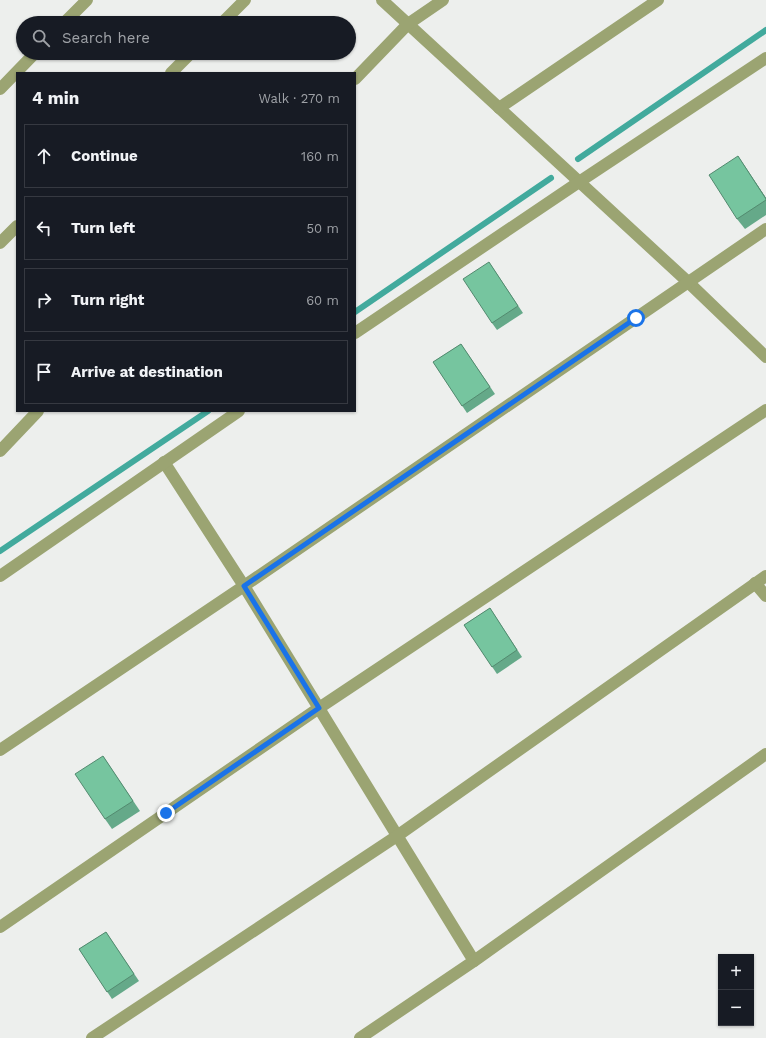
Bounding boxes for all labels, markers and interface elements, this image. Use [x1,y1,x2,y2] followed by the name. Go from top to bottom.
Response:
[16,16,356,60] search box
[30,27,52,49] icon: search
[62,29,150,47] text: Search here
[32,88,79,108] text: 4 min
[259,91,340,106] text: Walk · 270 m
[33,145,55,167] icon: ahead
[71,147,138,165] text: Continue
[301,149,339,164] text: 160 m
[33,217,55,239] icon: left
[71,219,135,237] text: Turn left
[307,221,339,236] text: 50 m
[33,289,55,311] icon: right
[71,291,144,309] text: Turn right
[306,293,339,308] text: 60 m
[627,309,645,327] route start
[33,361,55,383] icon: arrive
[71,363,223,381] text: Arrive at destination
[157,804,175,822] route end
[718,954,754,1026] map controls
[718,954,754,990] button: +
[718,990,754,1026] button: −

